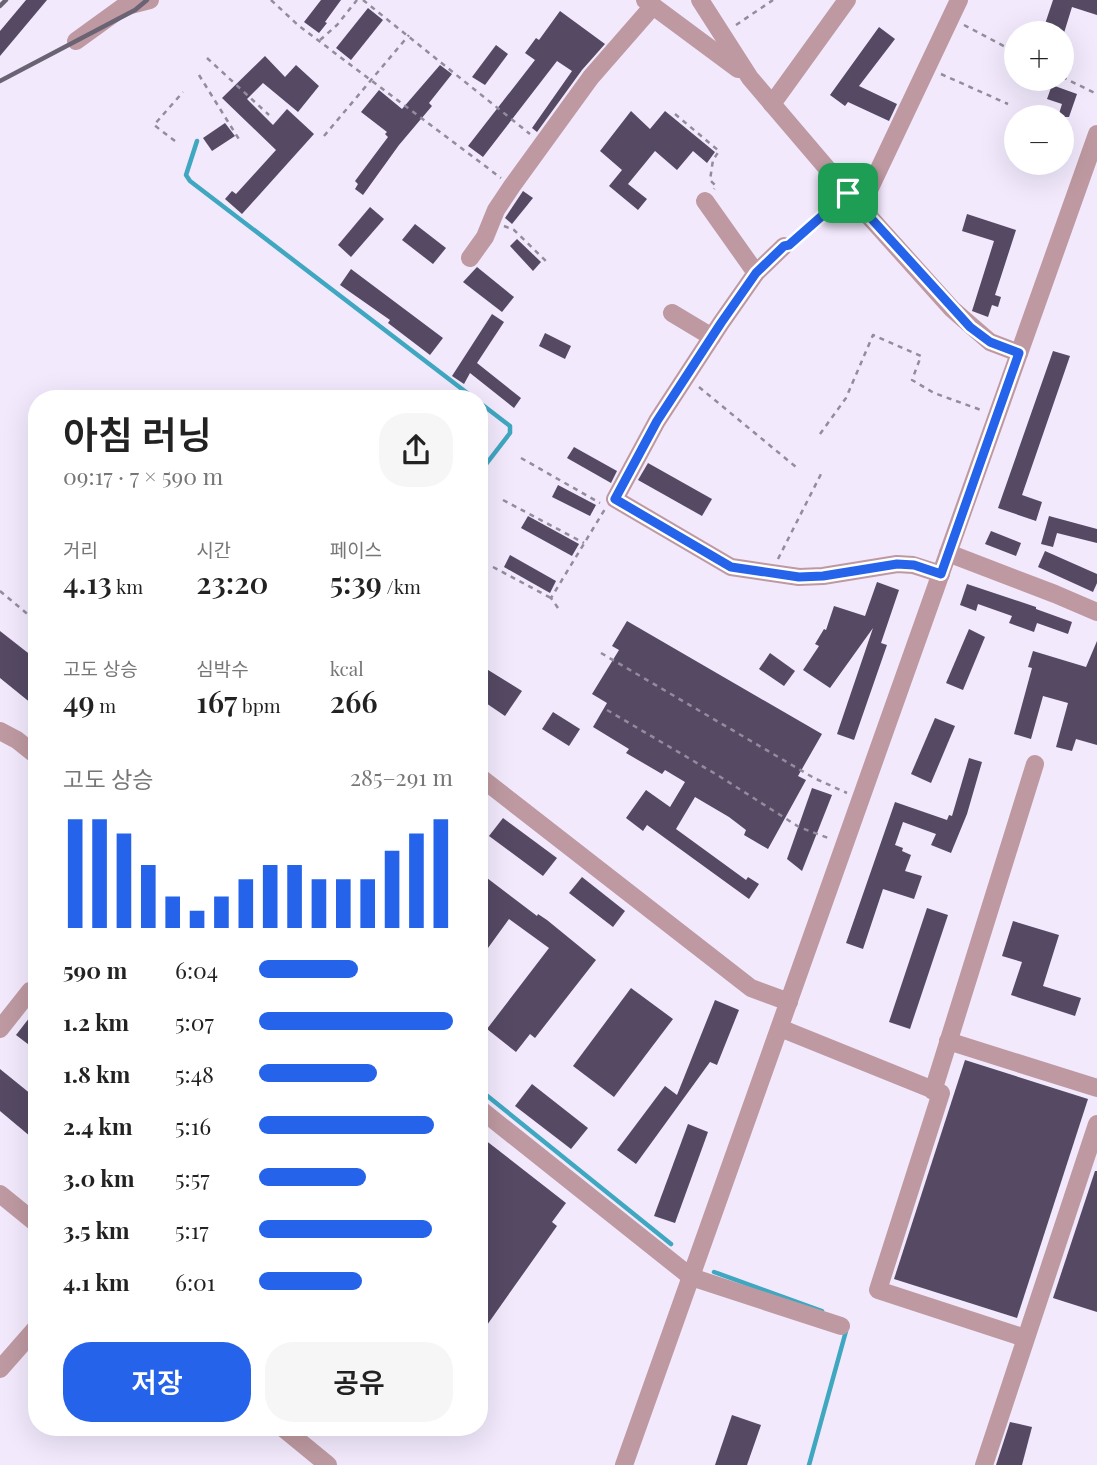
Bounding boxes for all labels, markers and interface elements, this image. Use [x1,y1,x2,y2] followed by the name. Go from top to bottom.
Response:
[1004,21,1074,175] map controls
[1004,21,1074,91] button: +
[1004,105,1074,175] button: −
[818,163,878,223] pin
[829,174,867,212] icon: arrive
[63,408,212,459] text: 아침 러닝
[379,413,453,487] button: share
[63,460,223,491] text: 09:17 · 7 × 590 m
[63,536,98,562] text: 거리
[196,536,231,562] text: 시간
[330,536,382,562] text: 페이스
[63,562,112,602] text: 4.13
[196,562,268,602] text: 23:20
[330,562,382,602] text: 5:39
[112,573,143,599] text: km
[382,573,421,599] text: /km
[63,655,138,681] text: 고도 상승
[196,655,249,681] text: 심박수
[330,655,364,681] text: kcal
[63,681,95,721] text: 49
[196,681,237,721] text: 167
[330,681,378,721] text: 266
[95,692,116,718] text: m
[237,692,281,718] text: bpm
[350,761,453,792] text: 285–291 m
[63,763,153,794] text: 고도 상승
[63,954,127,985] text: 590 m
[175,954,218,985] text: 6:04
[63,1006,129,1037] text: 1.2 km
[175,1006,214,1037] text: 5:07
[63,1058,130,1089] text: 1.8 km
[175,1058,214,1089] text: 5:48
[63,1110,133,1141] text: 2.4 km
[175,1110,211,1141] text: 5:16
[63,1162,135,1193] text: 3.0 km
[175,1162,210,1193] text: 5:57
[63,1214,130,1245] text: 3.5 km
[175,1214,209,1245] text: 5:17
[63,1266,130,1297] text: 4.1 km
[175,1266,215,1297] text: 6:01
[63,1342,251,1422] button: 저장
[265,1342,453,1422] button: 공유

